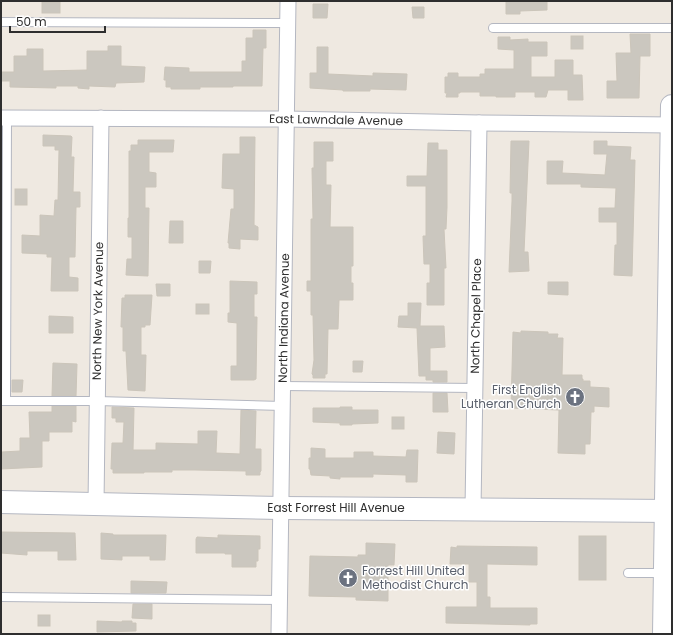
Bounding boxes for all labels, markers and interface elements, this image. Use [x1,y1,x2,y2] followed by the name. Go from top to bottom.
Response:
[10,8,105,34] scale bar
[16,13,47,30] text: 50 m
[269,110,403,129] street label: East Lawndale Avenue
[88,242,107,380] street label: North New York Avenue
[274,253,293,383] street label: North Indiana Avenue
[466,258,485,374] street label: North Chapel Place
[461,381,561,412] place label: First English Lutheran Church
[564,386,586,408] church icon: First English Lutheran Church
[267,499,405,516] street label: East Forrest Hill Avenue
[362,562,468,593] place label: Forrest Hill United Methodist Church
[337,567,359,589] church icon: Forrest Hill United Methodist Church

